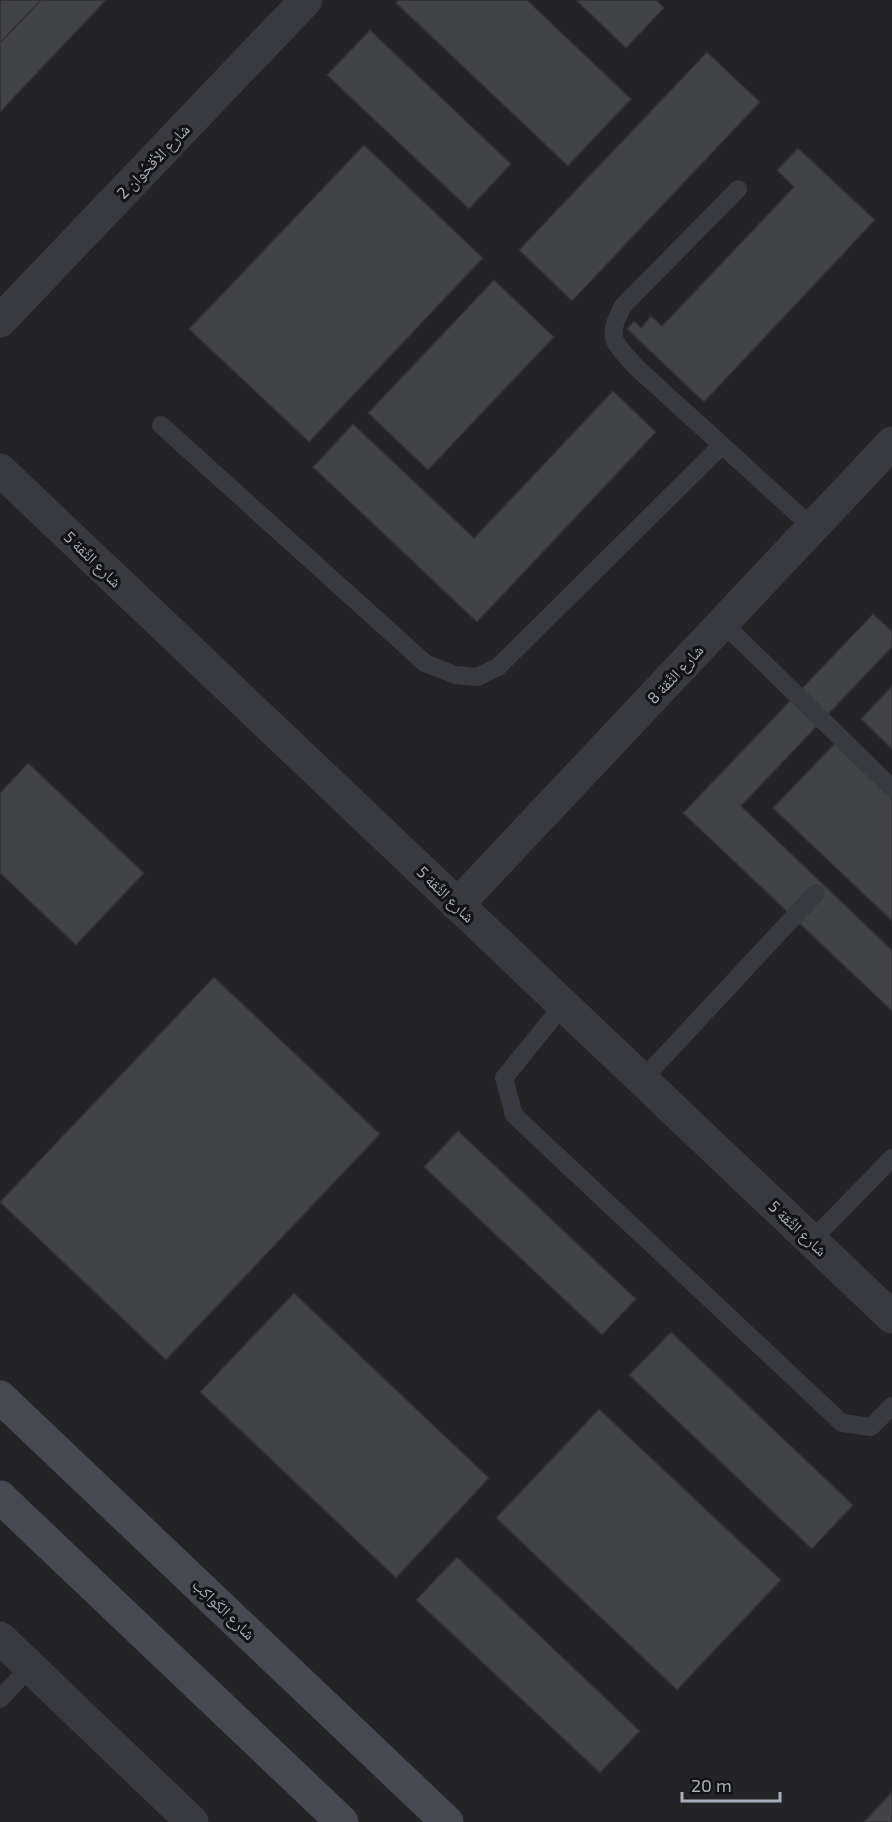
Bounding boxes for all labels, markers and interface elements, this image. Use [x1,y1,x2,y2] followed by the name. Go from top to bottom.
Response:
[112,119,195,203] street label: شارع الأقحُوان 2
[59,527,126,592] street label: شارع الثِّقة 5
[643,640,708,708] street label: شارع الثِّقة 8
[412,862,479,927] street label: شارع الثِّقة 5
[764,1196,831,1261] street label: شارع الثِّقة 5
[188,1574,260,1645] street label: شارع الكَواكِب
[682,1765,780,1803] scale bar
[691,1774,732,1796] text: 20 m

